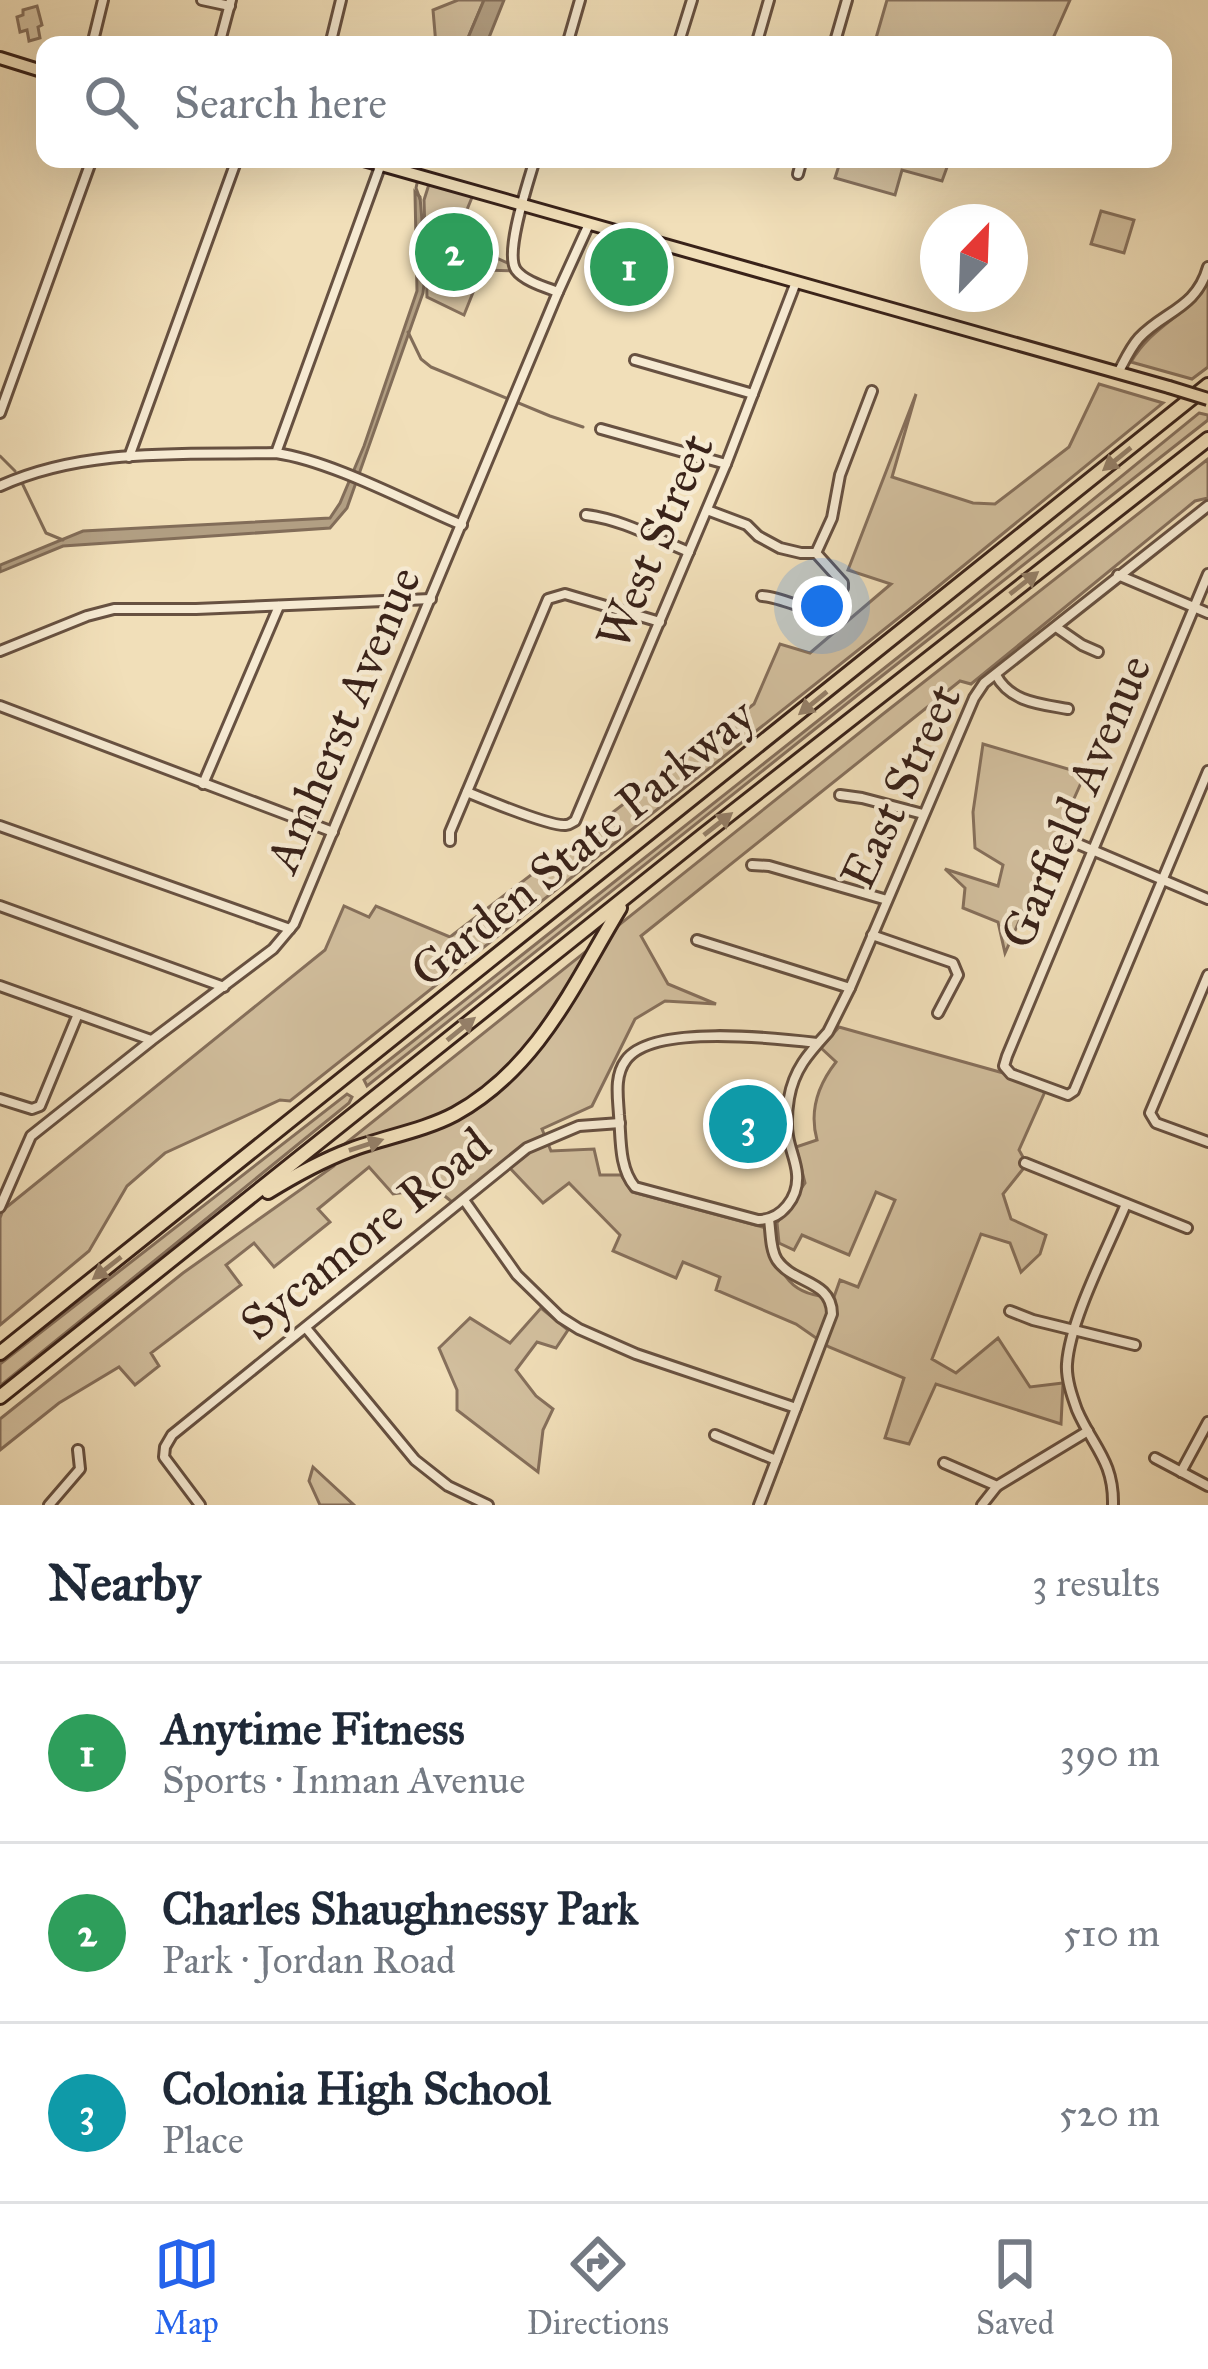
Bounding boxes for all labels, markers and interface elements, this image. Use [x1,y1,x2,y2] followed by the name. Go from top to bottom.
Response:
[36,36,1172,168] search box
[78,69,144,135] icon: search
[174,75,387,130] text: Search here
[920,204,1028,312] north arrow
[415,207,493,297] pin: 2
[590,222,668,312] pin: 1
[583,425,726,658] street label: West Street
[1101,446,1132,471] one-way arrow
[251,558,433,883] street label: Amherst Avenue
[1009,571,1040,596] one-way arrow
[792,576,852,636] your location
[987,646,1164,957] street label: Garfield Avenue
[827,675,973,898] street label: East Street
[398,684,768,999] street label: Garden State Parkway
[797,690,828,715] one-way arrow
[702,812,733,837] one-way arrow
[445,1017,476,1042] one-way arrow
[709,1079,787,1169] pin: 3
[228,1115,502,1352] street label: Sycamore Road
[349,1134,385,1153] one-way arrow
[92,1255,123,1280] one-way arrow
[48,1552,200,1614] text: Nearby
[1032,1559,1160,1607] text: 3 results
[162,1701,465,1756] text: Anytime Fitness
[79,1729,95,1777] text: 1
[1060,1729,1160,1777] text: 390 m
[162,1756,525,1804] text: Sports · Inman Avenue
[162,1881,638,1936] text: Charles Shaughnessy Park
[77,1909,97,1957] text: 2
[1063,1909,1160,1957] text: 510 m
[162,1936,456,1984] text: Park · Jordan Road
[162,2061,551,2116] text: Colonia High School
[79,2089,95,2137] text: 3
[1059,2089,1160,2137] text: 520 m
[162,2116,244,2164] text: Place
[154,2231,220,2343] tab: Map
[527,2231,669,2343] tab: Directions
[976,2231,1054,2343] tab: Saved

